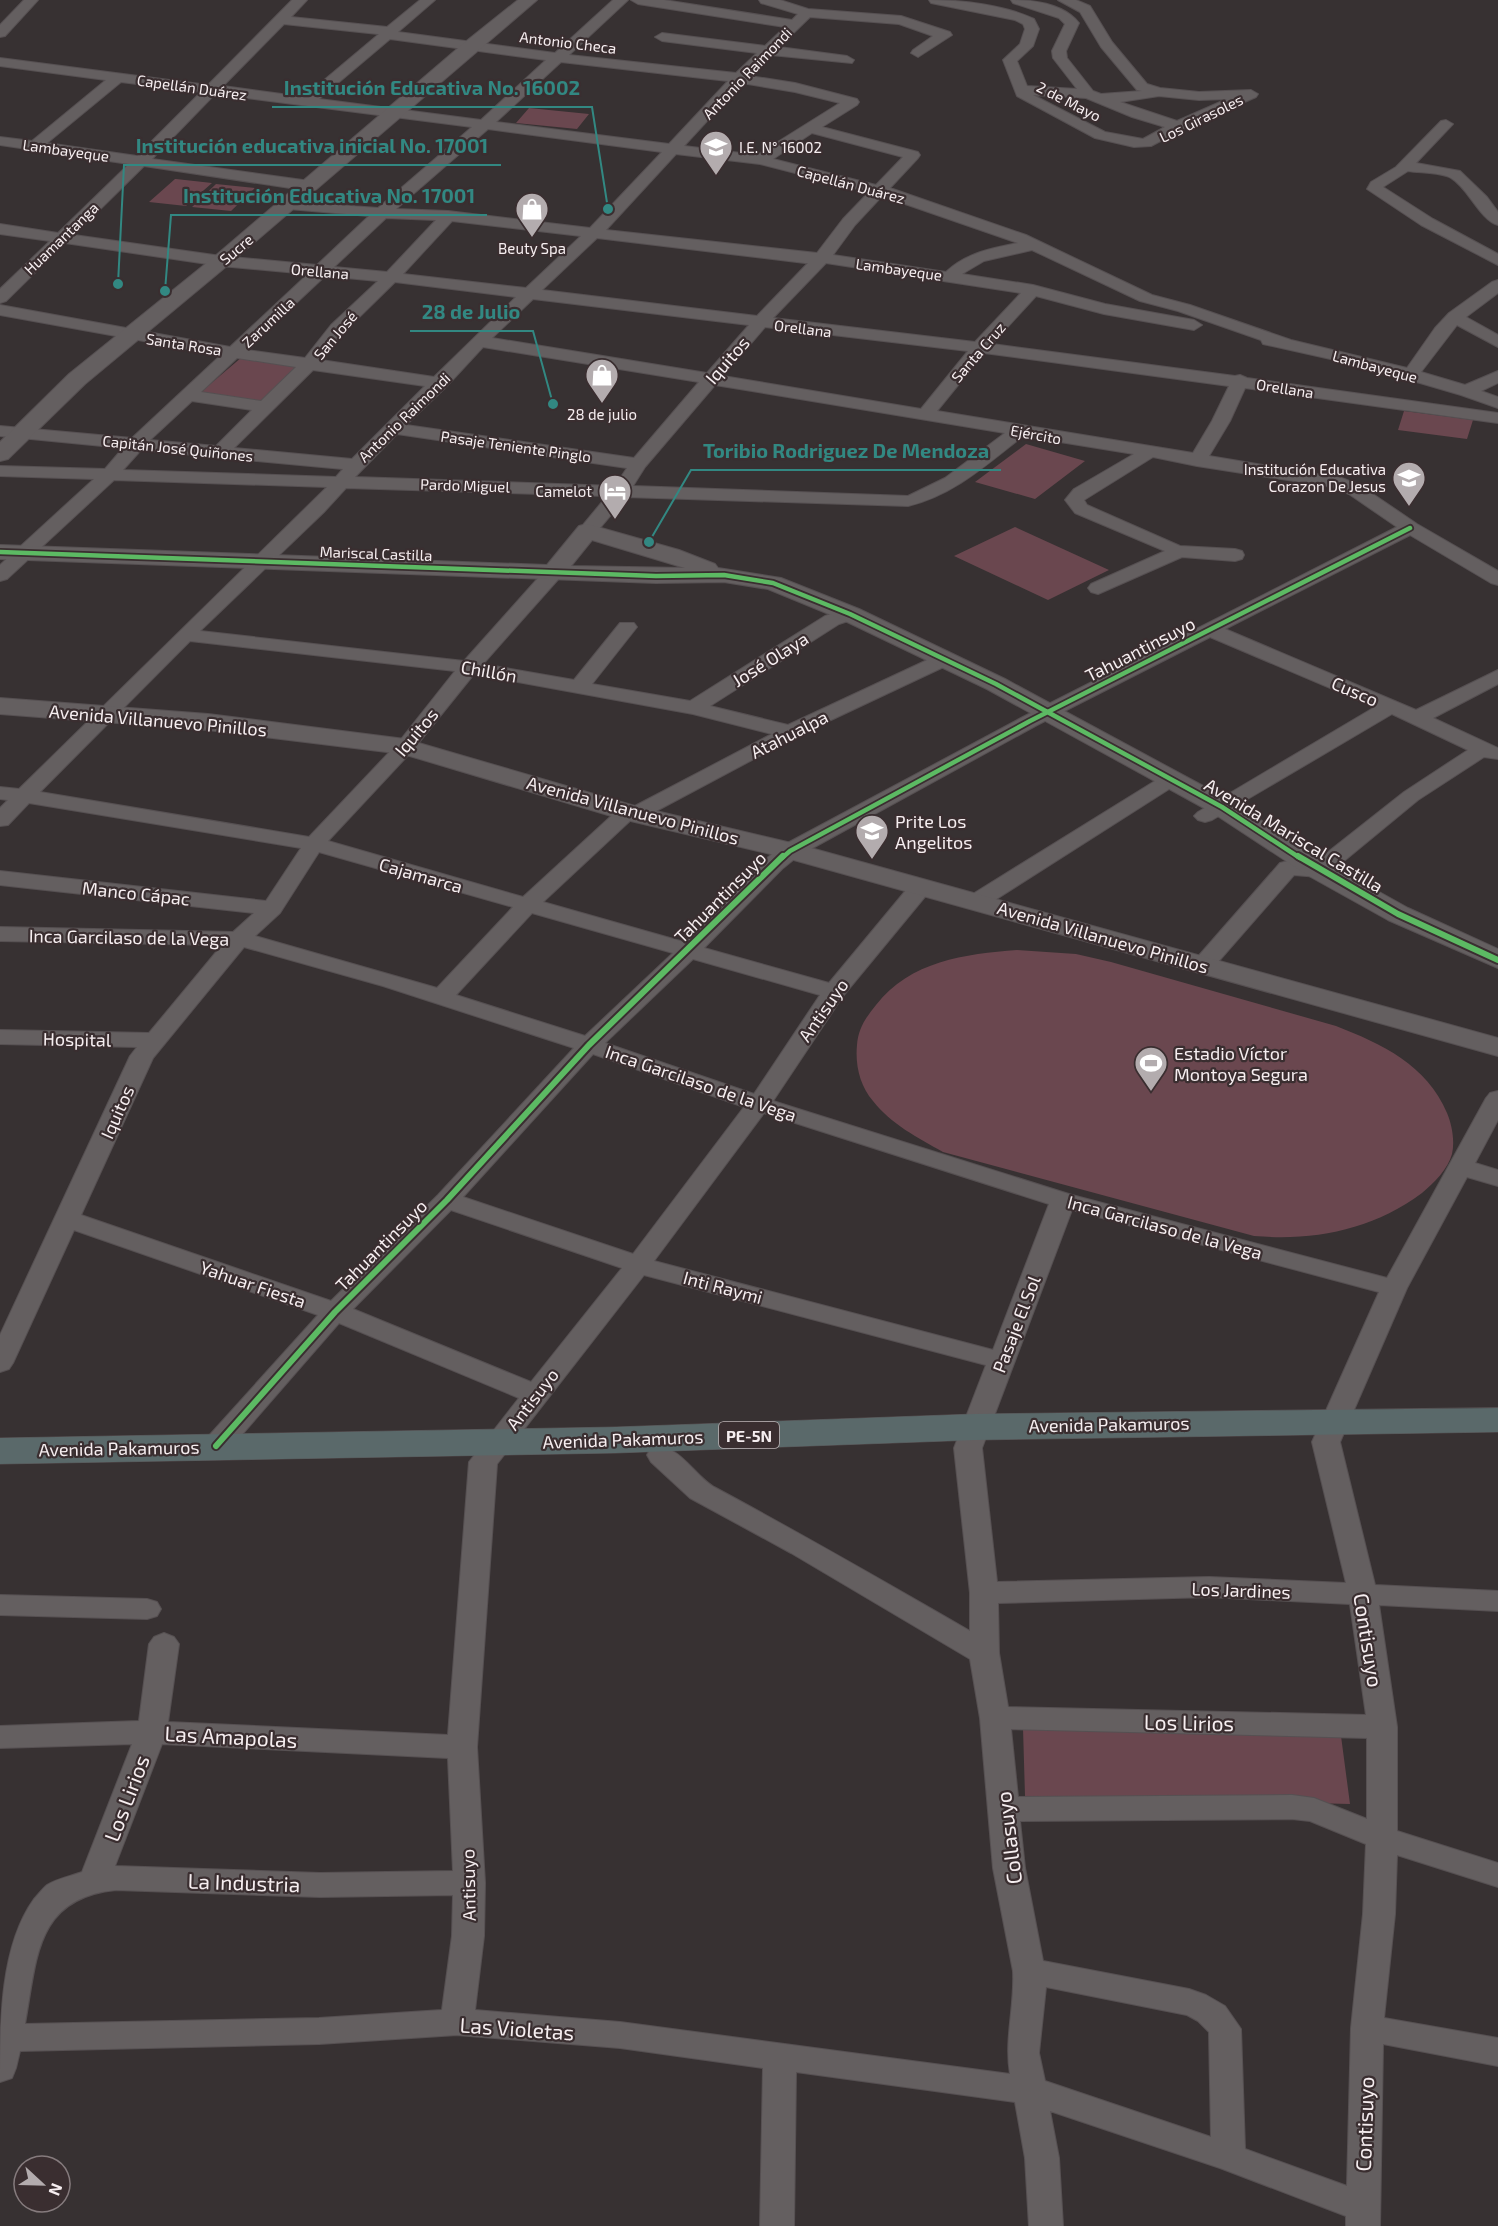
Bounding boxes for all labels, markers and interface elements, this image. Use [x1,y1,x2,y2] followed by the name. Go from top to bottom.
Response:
[699,23,795,123] street label: Antonio Raimondi
[519,27,617,57] street label: Antonio Checa
[272,69,592,107] callout: Institución Educativa No. 16002
[136,70,248,104] street label: Capellán Duárez
[284,75,580,99] text: Institución Educativa No. 16002
[1034,77,1104,125] street label: 2 de Mayo
[1156,90,1246,146] street label: Los Girasoles
[124,127,501,165] callout: Institución educativa inicial No. 17001
[698,129,734,176] school or university icon: I.E. N° 16002
[136,133,488,157] text: Institución educativa inicial No. 17001
[22,135,110,165] street label: Lambayeque
[739,138,822,156] place label: I.E. N° 16002
[795,161,907,207] street label: Capellán Duárez
[171,177,487,215] callout: Institución Educativa No. 17001
[183,183,475,207] text: Institución Educativa No. 17001
[514,191,550,238] shop icon: Beuty Spa
[20,198,102,278] street label: Huamantanga
[216,230,256,268] street label: Sucre
[498,239,566,257] place label: Beuty Spa
[855,254,943,284] street label: Lambayeque
[290,260,350,282] street label: Orellana
[238,293,298,351] street label: Zarumilla
[410,293,533,331] callout: 28 de Julio
[422,299,520,323] text: 28 de Julio
[310,307,360,363] street label: San José
[773,316,833,340] street label: Orellana
[947,318,1009,386] street label: Santa Cruz
[145,329,223,359] street label: Santa Rosa
[700,332,754,388] street label: Iquitos
[1331,346,1419,386] street label: Lambayeque
[584,357,620,404] shop icon: 28 de julio
[354,369,454,465] street label: Antonio Raimondi
[1255,375,1315,401] street label: Orellana
[567,405,637,424] place label: 28 de julio
[1009,421,1063,448] street label: Ejército
[439,427,592,466] street label: Pasaje Teniente Pinglo
[102,431,254,466] street label: Capitán José Quiñones
[691,432,1001,470] callout: Toribio Rodriguez De Mendoza
[703,438,989,462] text: Toribio Rodriguez De Mendoza
[1244,460,1386,495] place label: Institución Educativa Corazon De Jesus
[1391,460,1427,507] school or university icon: Institución Educativa Corazon De Jesus
[597,473,633,520] hotel icon: Camelot
[420,474,511,496] street label: Pardo Miguel
[535,482,592,500] place label: Camelot
[319,542,433,564] street label: Mariscal Castilla
[1081,612,1199,686] street label: Tahuantinsuyo
[728,627,812,691] street label: José Olaya
[459,655,519,687] street label: Chillón
[1328,671,1382,711] street label: Cusco
[48,700,268,740] street label: Avenida Villanuevo Pinillos
[390,704,442,760] street label: Iquitos
[747,705,831,763] street label: Atahualpa
[525,771,741,849] street label: Avenida Villanuevo Pinillos
[1201,773,1387,897] street label: Avenida Mariscal Castilla
[895,810,972,853] place label: Prite Los Angelitos
[854,813,890,860] school or university icon: Prite Los Angelitos
[670,847,770,947] street label: Tahuantinsuyo
[377,853,465,897] street label: Cajamarca
[81,876,191,910] street label: Manco Cápac
[995,896,1211,978] street label: Avenida Villanuevo Pinillos
[29,924,229,950] street label: Inca Garcilaso de la Vega
[793,974,853,1046] street label: Antisuyo
[43,1027,112,1051] street label: Hospital
[603,1040,799,1126] street label: Inca Garcilaso de la Vega
[1174,1042,1308,1085] place label: Estadio Víctor Montoya Segura
[1133,1045,1169,1092] sports icon: Estadio Víctor Montoya Segura
[96,1082,138,1142] street label: Iquitos
[1065,1190,1265,1264] street label: Inca Garcilaso de la Vega
[331,1195,431,1295] street label: Tahuantinsuyo
[197,1256,309,1312] street label: Yahuar Fiesta
[681,1266,765,1308] street label: Inti Raymi
[987,1272,1045,1376] street label: Pasaje El Sol
[501,1364,563,1434] street label: Antisuyo
[1028,1412,1190,1436] street label: Avenida Pakamuros
[719,1422,779,1448] road number: PE-5N
[542,1425,704,1453] street label: Avenida Pakamuros
[38,1436,200,1460] street label: Avenida Pakamuros
[1191,1577,1291,1603] street label: Los Jardines
[1349,1591,1389,1689] street label: Contisuyo
[1144,1709,1234,1735] street label: Los Lirios
[164,1720,298,1752] street label: Las Amapolas
[98,1751,154,1845] street label: Los Lirios
[990,1790,1026,1886] street label: Collasuyo
[456,1849,480,1921] street label: Antisuyo
[187,1868,301,1896] street label: La Industria
[459,2012,575,2044] street label: Las Violetas
[1350,2076,1378,2172] street label: Contisuyo
[12,2154,72,2214] north arrow
[45,2181,67,2199] text: N

